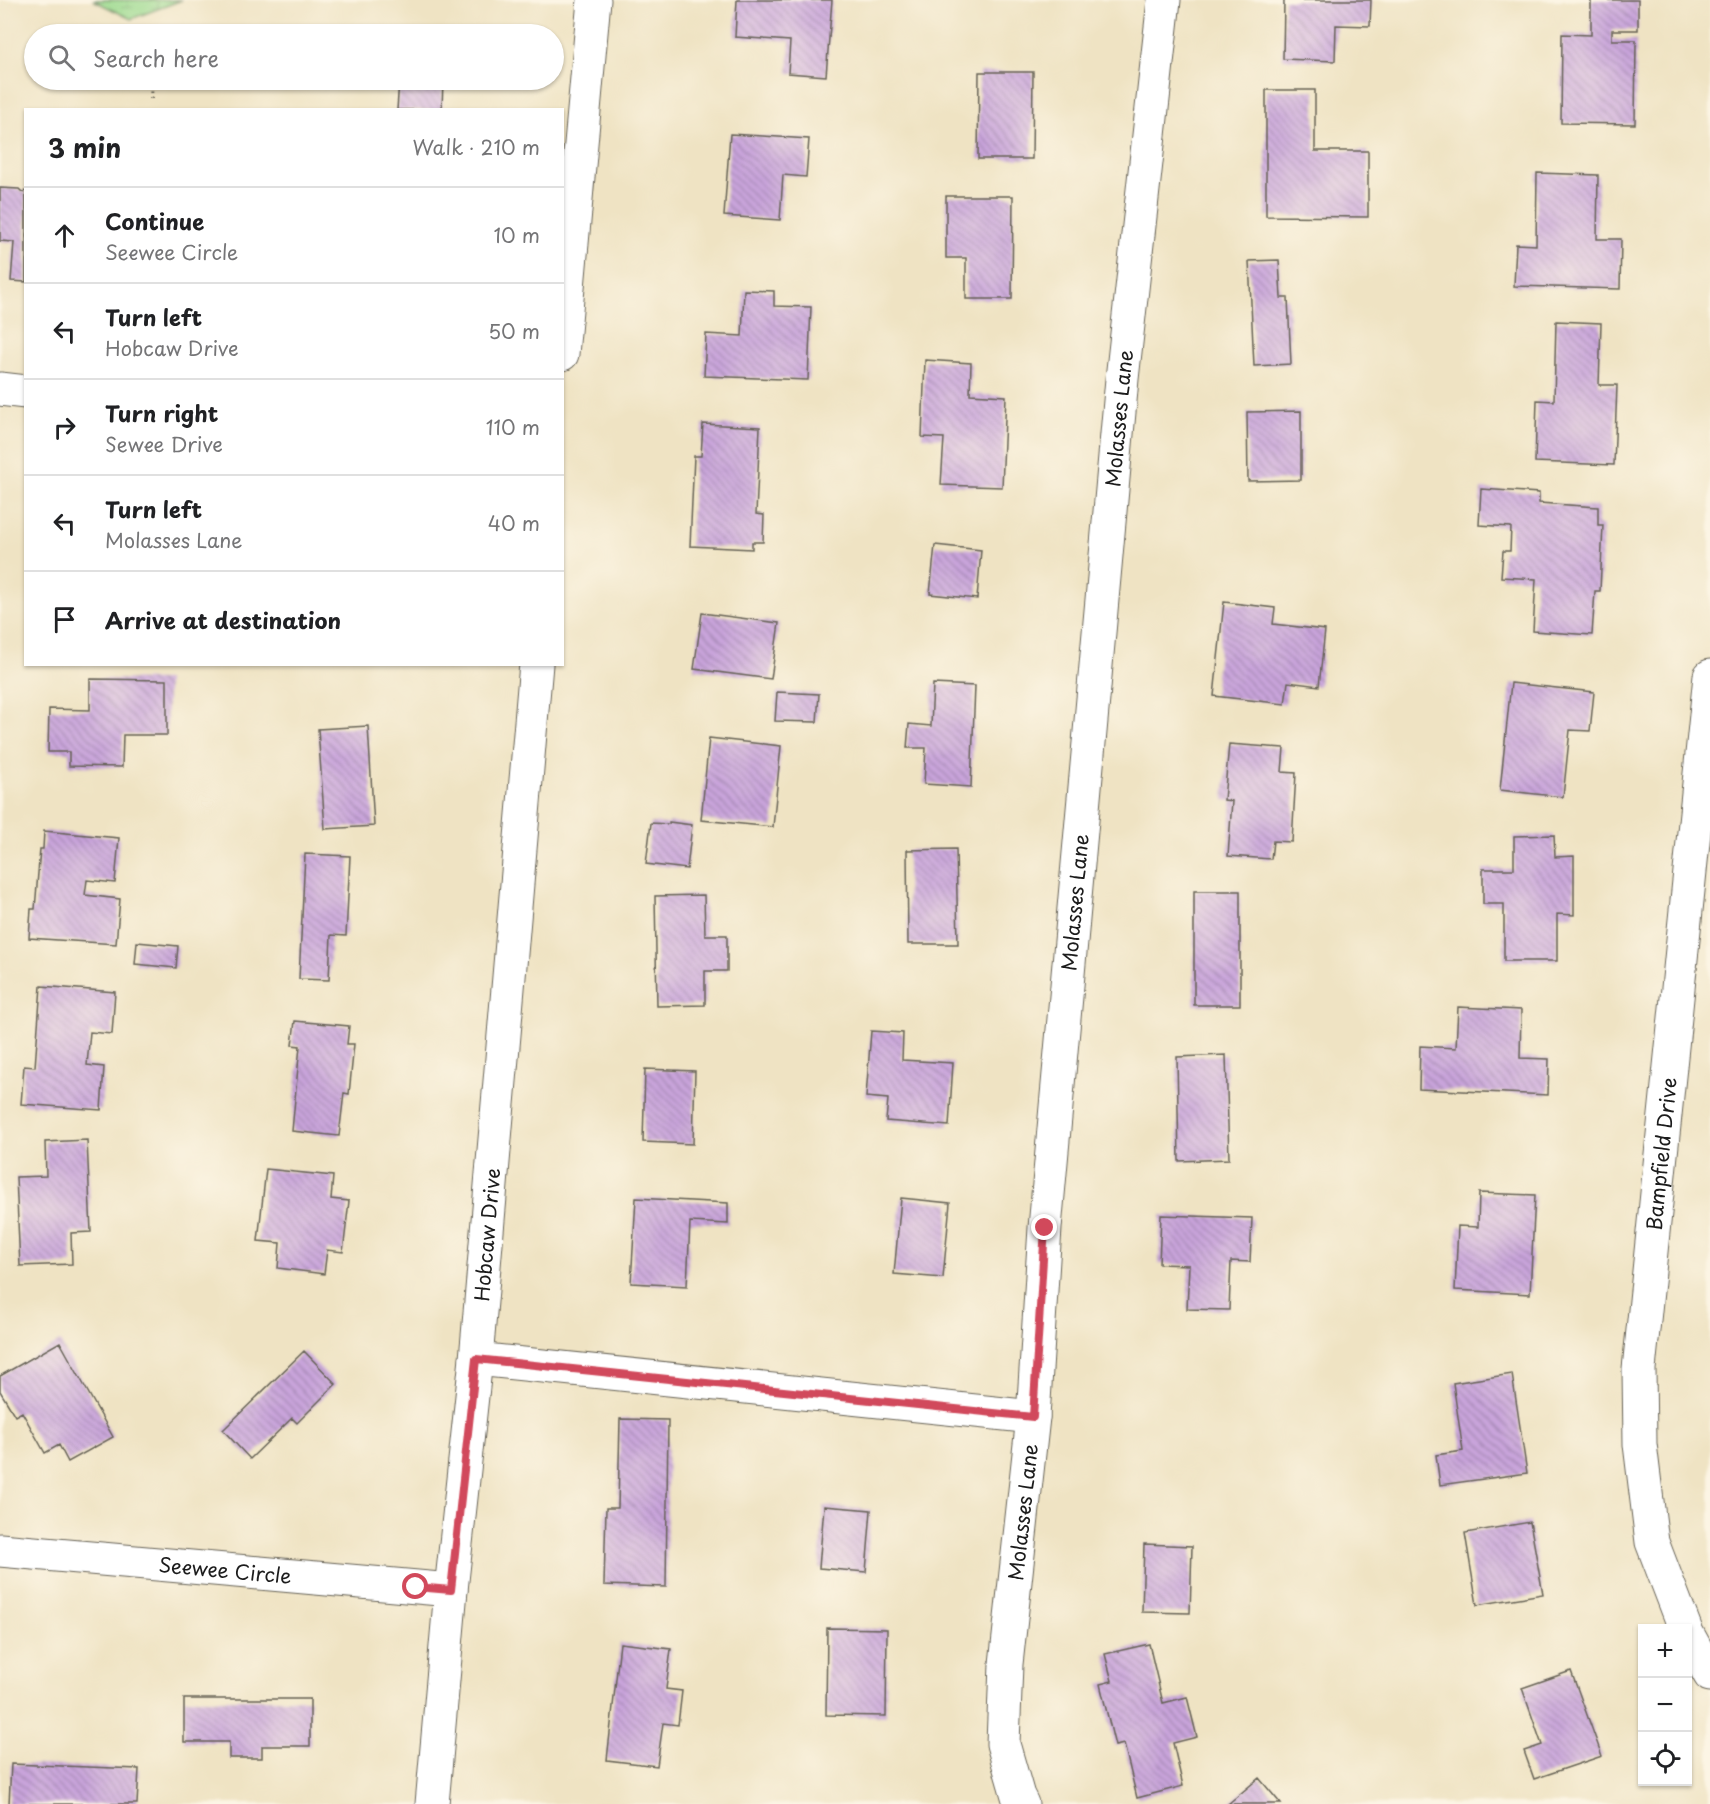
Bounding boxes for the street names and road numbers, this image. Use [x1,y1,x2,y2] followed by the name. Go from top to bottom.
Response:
[1097,348,1140,488] street label: Molasses Lane
[1053,832,1096,972] street label: Molasses Lane
[1638,1076,1684,1232] street label: Bampfield Drive
[466,1167,507,1303] street label: Hobcaw Drive
[1000,1442,1045,1582] street label: Molasses Lane
[157,1549,293,1591] street label: Seewee Circle

